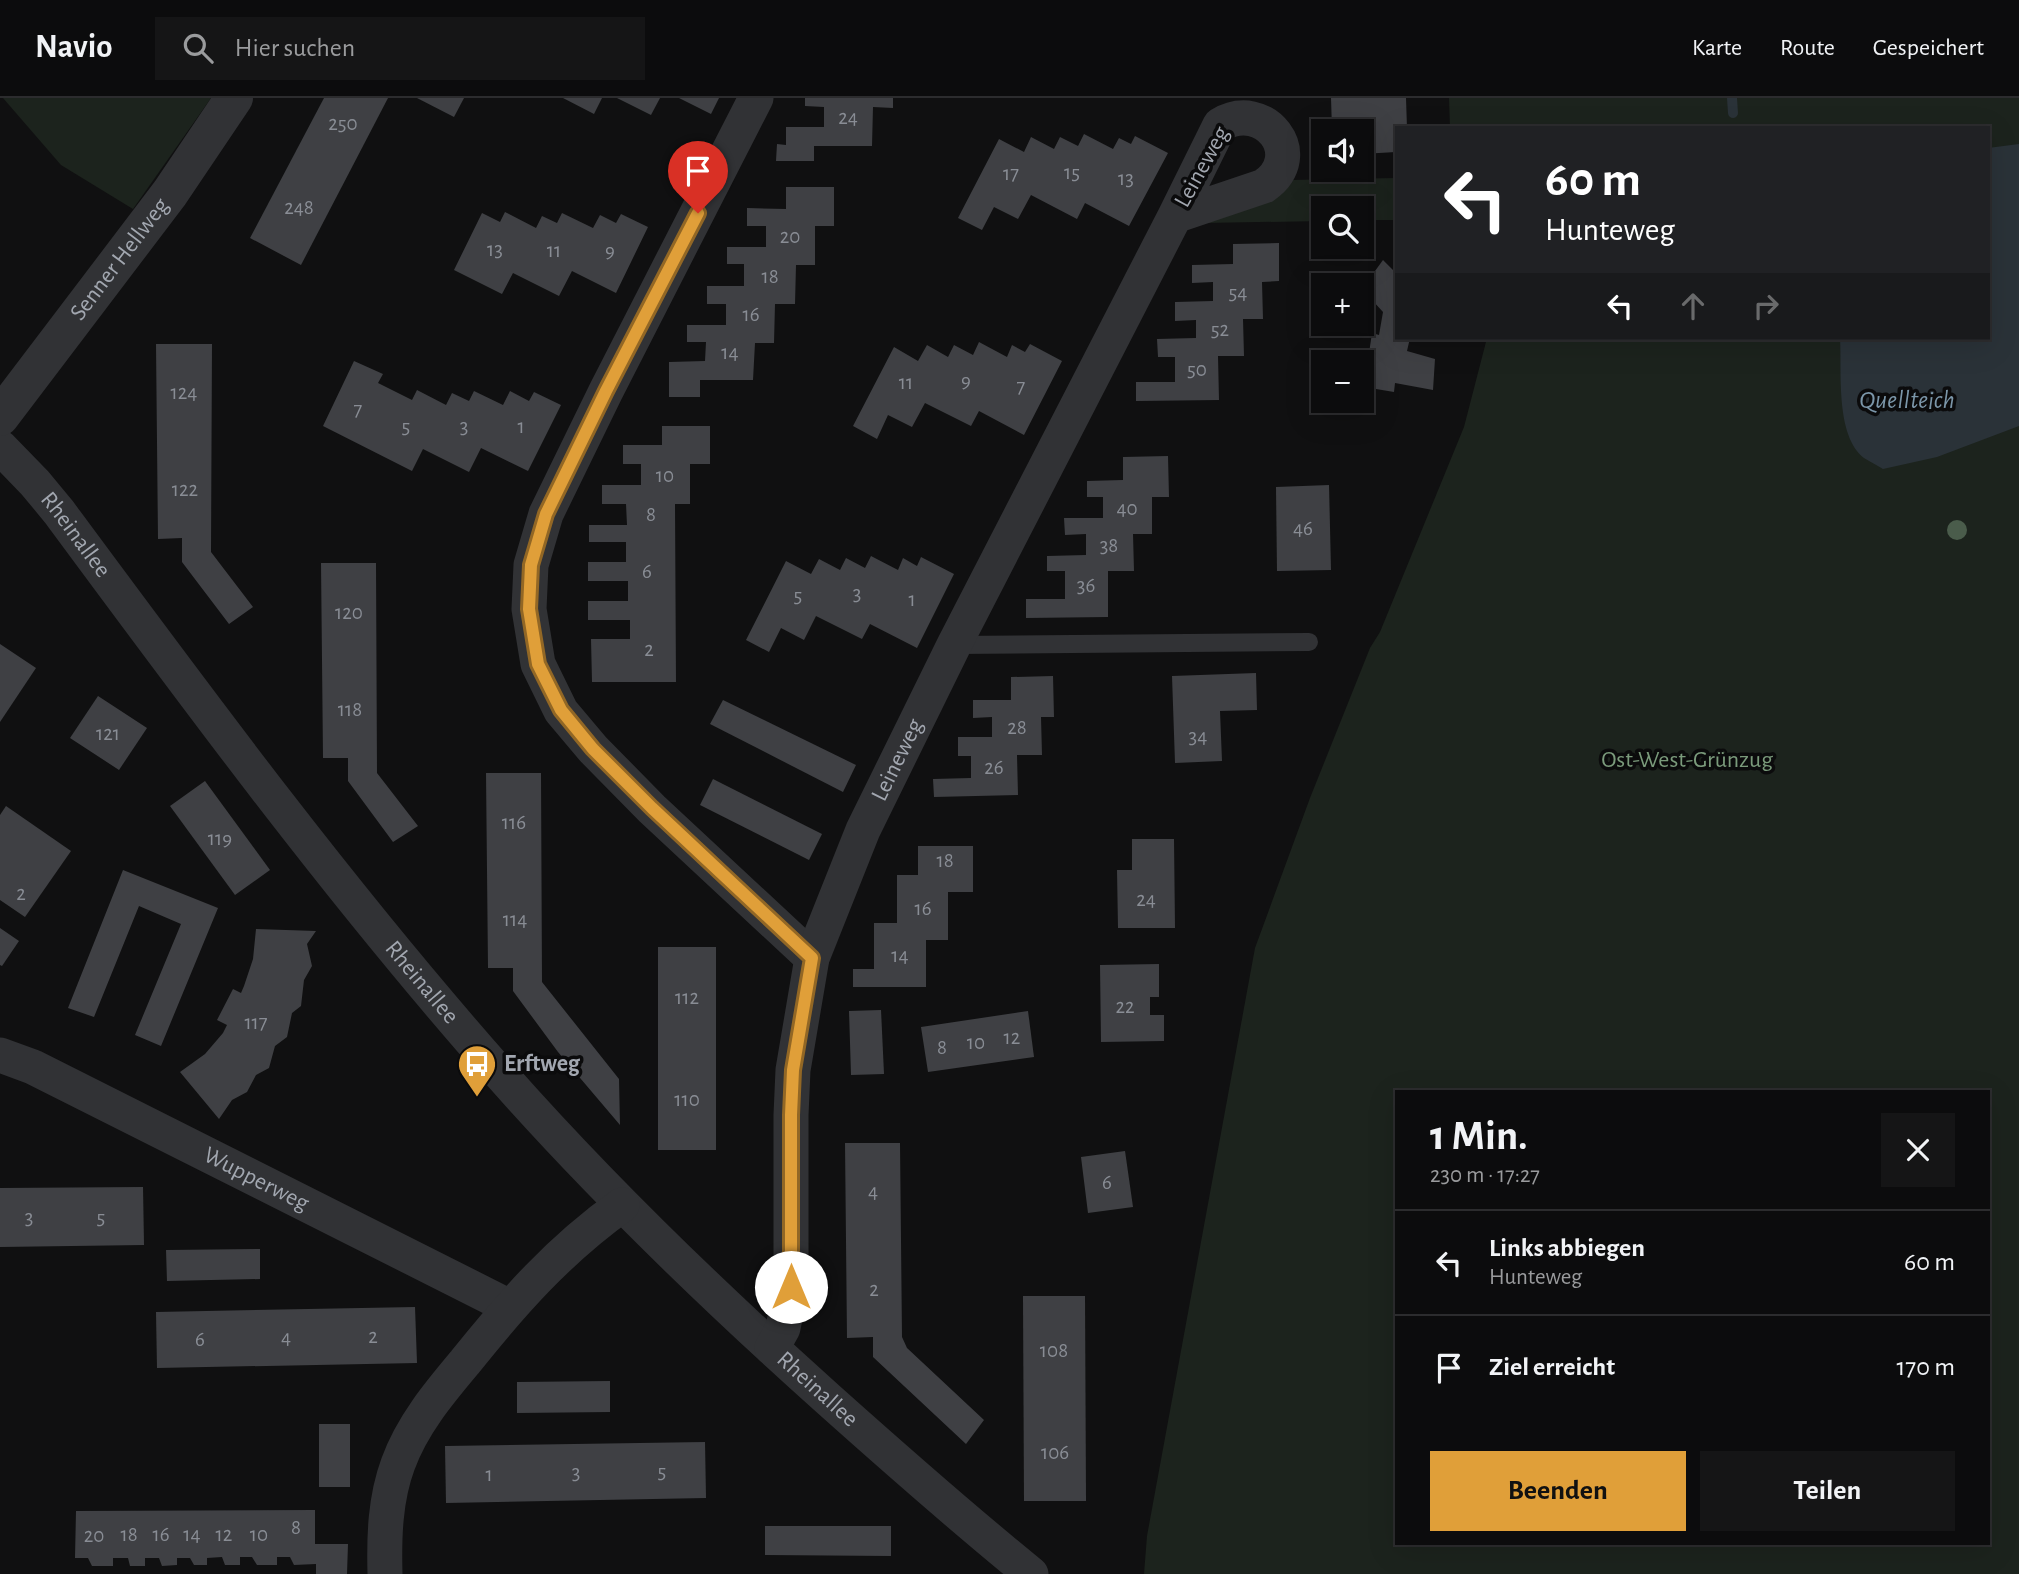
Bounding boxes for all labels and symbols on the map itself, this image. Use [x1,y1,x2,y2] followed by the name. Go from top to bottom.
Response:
[838,107,858,128] house number: 24
[328,113,358,134] house number: 250
[1170,122,1234,211] street label: Leineweg
[668,141,728,213] pin
[1064,162,1080,183] house number: 15
[1003,163,1019,184] house number: 17
[1118,168,1134,189] house number: 13
[66,193,174,325] street label: Senner Hellweg
[284,197,314,218] house number: 248
[780,226,800,247] house number: 20
[487,239,503,260] house number: 13
[547,240,561,261] house number: 11
[605,240,615,261] house number: 9
[761,266,779,287] house number: 18
[1229,282,1247,303] house number: 54
[742,304,760,325] house number: 16
[1211,319,1229,340] house number: 52
[721,342,739,363] house number: 14
[1187,359,1207,380] house number: 50
[961,370,971,391] house number: 9
[899,372,913,393] house number: 11
[1017,376,1026,397] house number: 7
[171,382,197,403] house number: 124
[1859,387,1955,413] water label: Quellteich
[354,399,363,420] house number: 7
[402,416,410,437] house number: 5
[460,416,468,437] house number: 3
[517,416,525,437] house number: 1
[656,465,674,486] house number: 10
[172,479,198,500] house number: 122
[36,488,115,582] street label: Rheinallee
[1116,498,1138,519] house number: 40
[646,504,656,525] house number: 8
[1293,518,1313,539] house number: 46
[1100,535,1118,556] house number: 38
[642,561,652,582] house number: 6
[1077,575,1095,596] house number: 36
[853,583,861,604] house number: 3
[794,585,802,606] house number: 5
[908,589,916,610] house number: 1
[335,602,363,623] house number: 120
[644,639,654,660] house number: 2
[338,699,362,720] house number: 118
[867,715,928,805] street label: Leineweg
[1007,717,1027,738] house number: 28
[96,723,120,744] house number: 121
[1189,726,1207,747] house number: 34
[1601,748,1773,772] park label: Ost-West-Grünzug
[984,757,1004,778] house number: 26
[502,812,526,833] house number: 116
[208,828,232,849] house number: 119
[936,850,954,871] house number: 18
[16,883,26,904] house number: 2
[1136,889,1156,910] house number: 24
[914,898,932,919] house number: 16
[503,909,527,930] house number: 114
[380,936,463,1029] street label: Rheinallee
[891,945,909,966] house number: 14
[675,987,699,1008] house number: 112
[1115,996,1135,1017] house number: 22
[244,1012,268,1033] house number: 117
[1004,1027,1020,1048] house number: 12
[967,1032,985,1053] house number: 10
[937,1037,947,1058] house number: 8
[456,1043,498,1098] bus stop icon: Erftweg
[504,1052,581,1076] place label: Erftweg
[674,1089,700,1110] house number: 110
[200,1143,313,1216] street label: Wupperweg
[1102,1172,1112,1193] house number: 6
[868,1181,878,1202] house number: 4
[25,1207,33,1228] house number: 3
[97,1207,105,1228] house number: 5
[754,1250,828,1324] position arrow
[869,1279,879,1300] house number: 2
[368,1326,378,1347] house number: 2
[281,1327,291,1348] house number: 4
[195,1329,205,1350] house number: 6
[1040,1340,1068,1361] house number: 108
[772,1347,862,1432] street label: Rheinallee
[1041,1442,1069,1463] house number: 106
[658,1461,666,1482] house number: 5
[572,1462,580,1483] house number: 3
[485,1464,493,1485] house number: 1
[291,1517,301,1538] house number: 8
[120,1524,138,1545] house number: 18
[152,1524,170,1545] house number: 16
[183,1524,201,1545] house number: 14
[216,1524,232,1545] house number: 12
[250,1524,268,1545] house number: 10
[84,1525,104,1546] house number: 20

